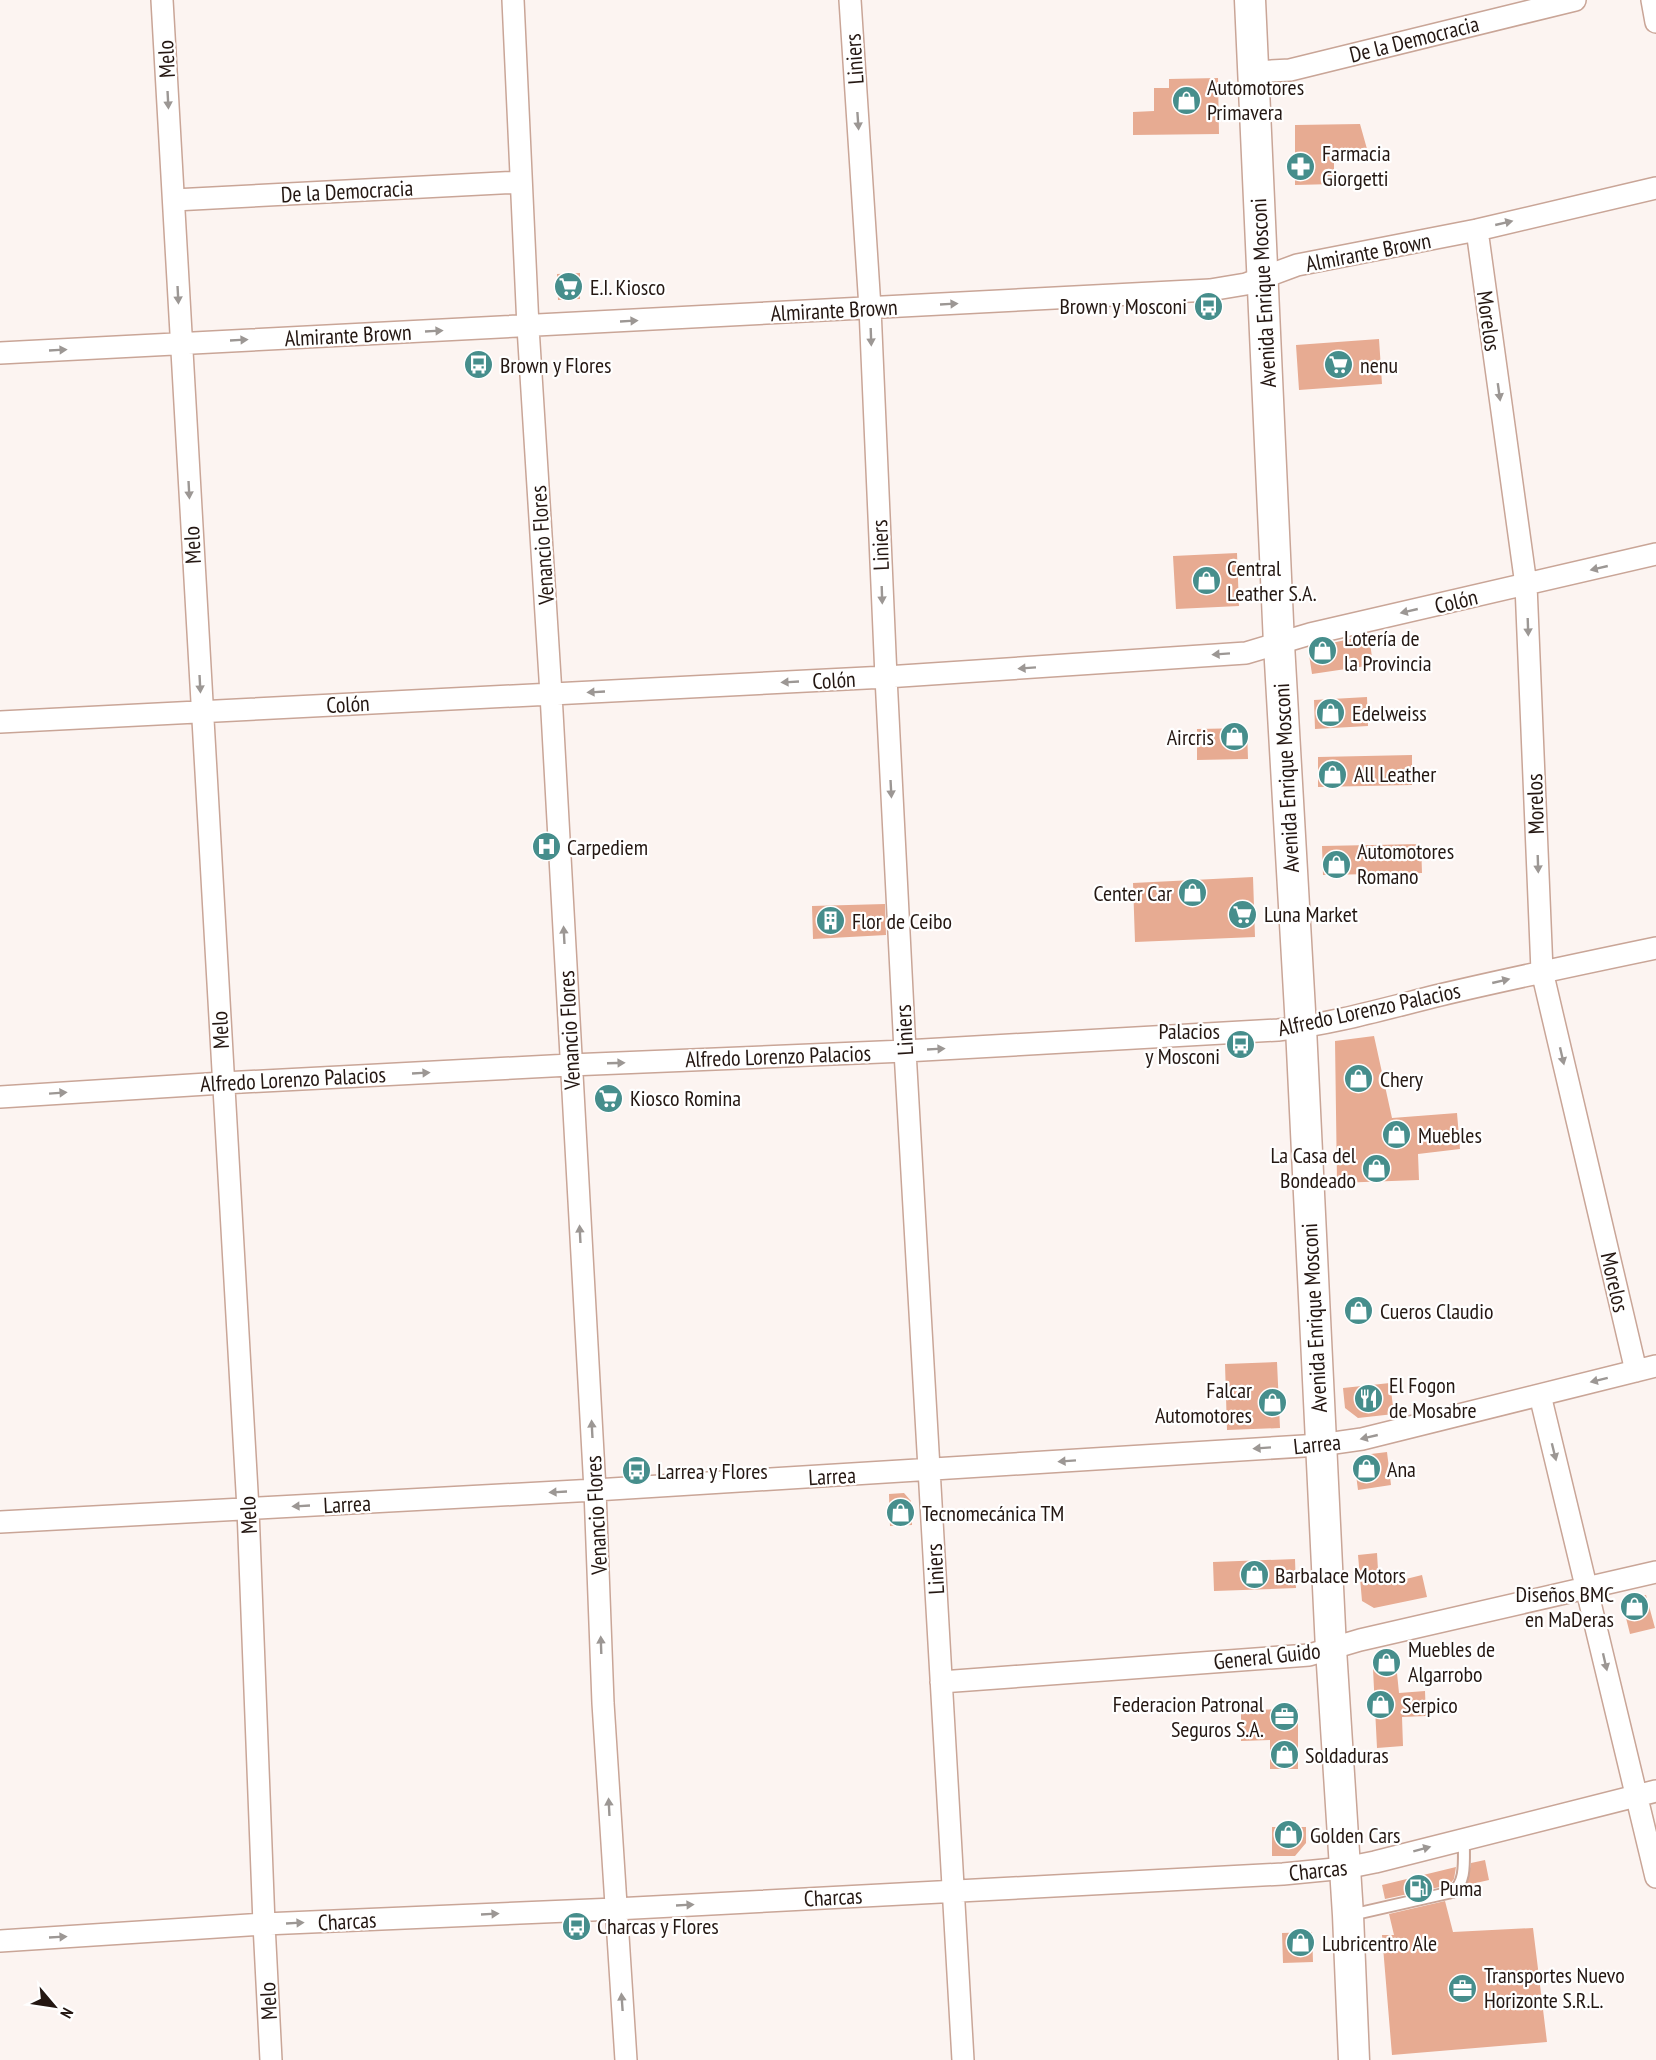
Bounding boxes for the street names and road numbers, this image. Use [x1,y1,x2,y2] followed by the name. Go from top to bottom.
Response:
[1346,9,1482,69] street label: De la Democracia
[838,33,870,85] street label: Liniers
[151,39,181,79] street label: Melo
[280,174,414,208] street label: De la Democracia
[1244,197,1282,389] street label: Avenida Enrique Mosconi
[1303,226,1433,278] street label: Almirante Brown
[1471,289,1507,353] street label: Morelos
[770,293,898,327] street label: Almirante Brown
[284,318,412,352] street label: Almirante Brown
[524,484,560,607] street label: Venancio Flores
[865,519,895,571] street label: Liniers
[177,525,207,565] street label: Melo
[1432,582,1480,620] street label: Colón
[812,665,856,695] street label: Colón
[1267,682,1305,874] street label: Avenida Enrique Mosconi
[326,689,370,719] street label: Colón
[1520,773,1550,835] street label: Morelos
[552,970,586,1091] street label: Venancio Flores
[1275,976,1463,1042] street label: Alfredo Lorenzo Palacios
[889,1004,919,1056] street label: Liniers
[205,1010,235,1050] street label: Melo
[685,1039,871,1073] street label: Alfredo Lorenzo Palacios
[199,1060,387,1098] street label: Alfredo Lorenzo Palacios
[1295,1222,1333,1414] street label: Avenida Enrique Mosconi
[1595,1249,1635,1315] street label: Morelos
[1292,1428,1342,1460] street label: Larrea
[579,1455,613,1576] street label: Venancio Flores
[808,1461,856,1491] street label: Larrea
[323,1489,371,1519] street label: Larrea
[233,1495,263,1535] street label: Melo
[920,1543,950,1595] street label: Liniers
[1212,1636,1322,1676] street label: General Guido
[1287,1853,1349,1887] street label: Charcas
[803,1881,863,1913] street label: Charcas
[317,1905,377,1937] street label: Charcas
[253,1981,283,2021] street label: Melo

